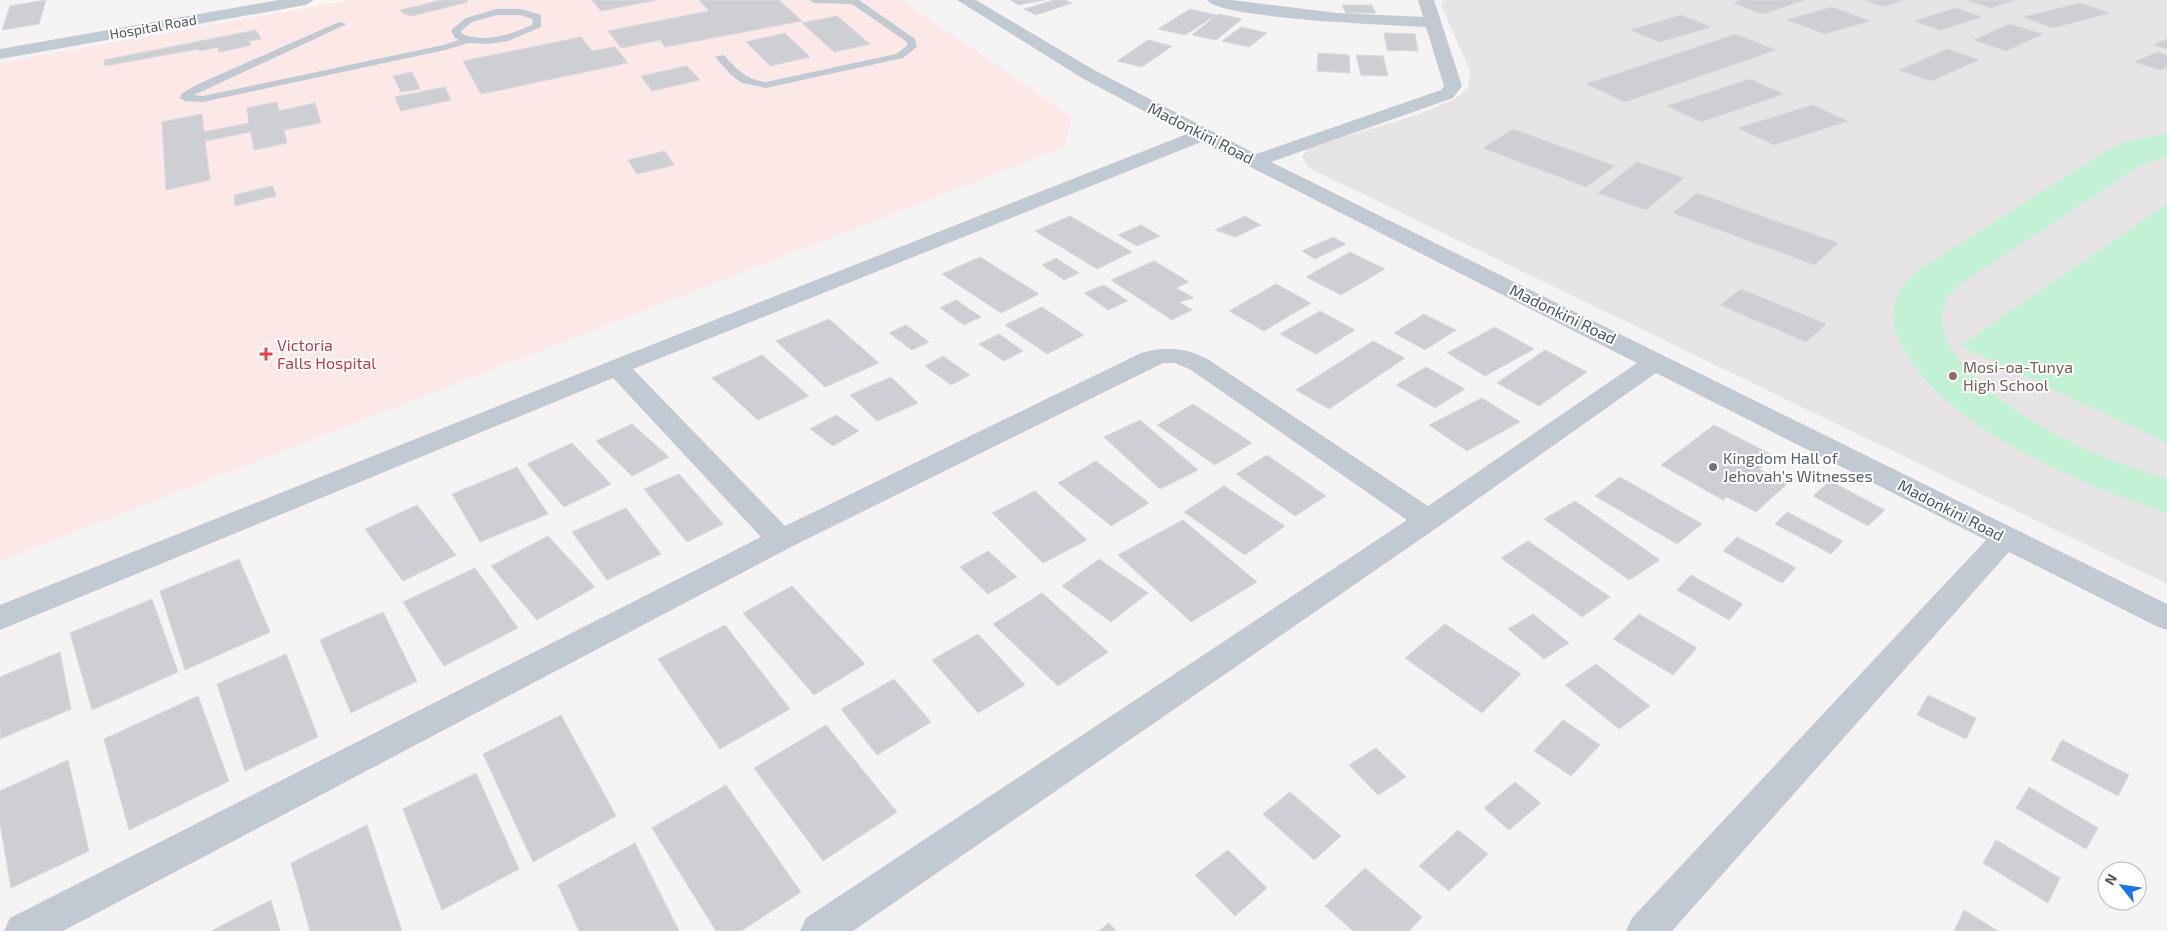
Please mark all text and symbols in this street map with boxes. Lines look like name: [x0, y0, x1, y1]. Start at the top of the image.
street label: Hospital Road: [108, 10, 198, 43]
street label: Madonkini Road: [1145, 98, 1257, 167]
street label: Madonkini Road: [1507, 280, 1620, 348]
place label: Victoria Falls Hospital: [277, 335, 376, 372]
marker: Victoria Falls Hospital: [259, 347, 273, 361]
place label: Mosi-oa-Tunya High School: [1963, 357, 2073, 394]
marker: Mosi-oa-Tunya High School: [1947, 370, 1959, 382]
place label: Kingdom Hall of Jehovah's Witnesses: [1723, 448, 1873, 485]
marker: Kingdom Hall of Jehovah's Witnesses: [1707, 461, 1719, 473]
street label: Madonkini Road: [1895, 475, 2007, 544]
north arrow: [2097, 861, 2147, 911]
text: N: [2100, 871, 2120, 888]

